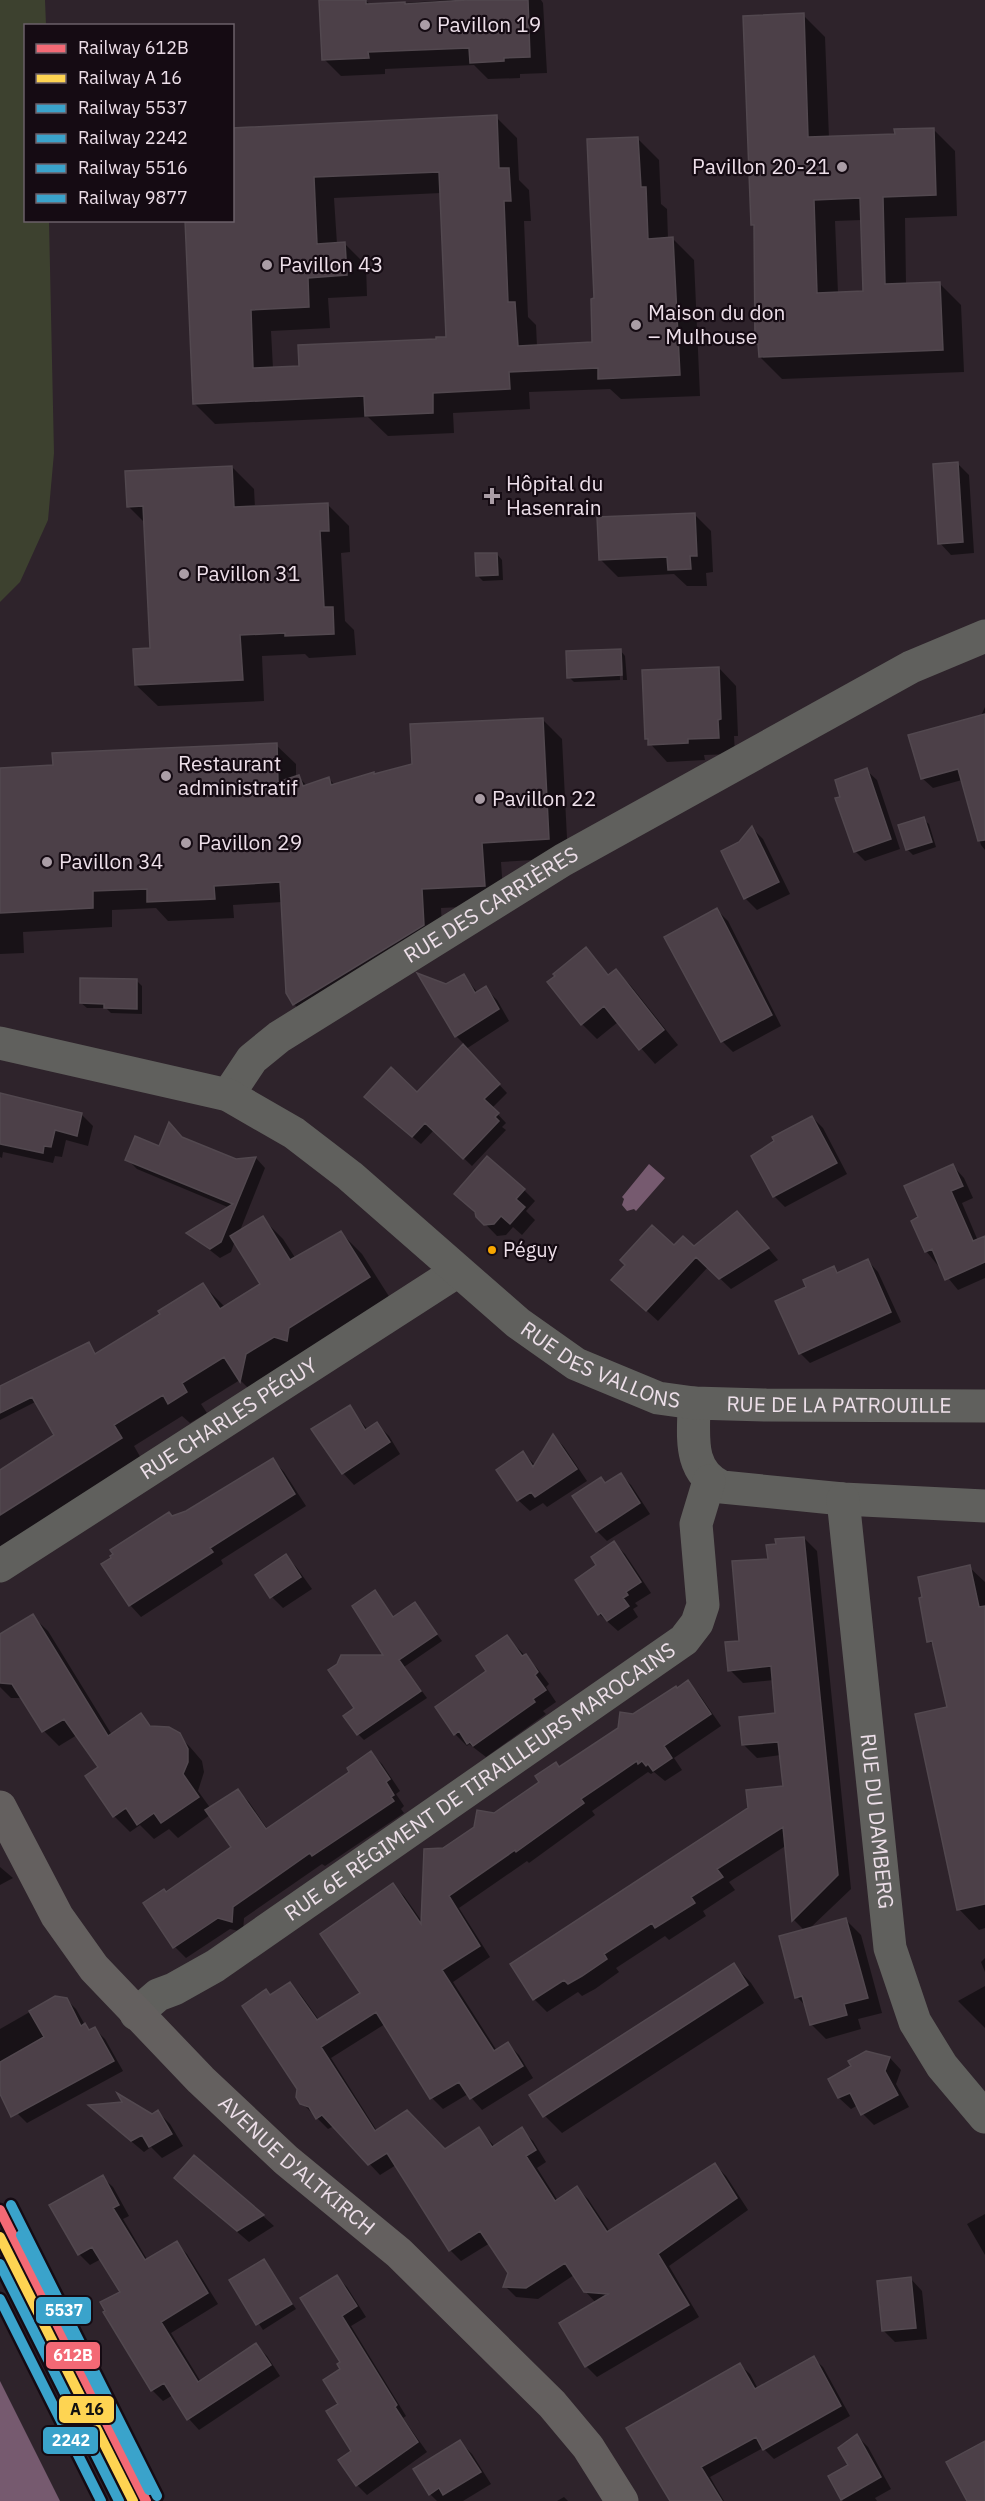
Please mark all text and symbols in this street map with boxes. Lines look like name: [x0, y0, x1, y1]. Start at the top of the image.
place label: Pavillon 19: [437, 10, 541, 38]
marker: Pavillon 19: [418, 18, 432, 32]
legend: [24, 24, 234, 222]
text: Railway 612B: [78, 36, 189, 59]
text: Railway A 16: [78, 66, 182, 89]
text: Railway 5537: [78, 96, 188, 119]
text: Railway 2242: [78, 126, 188, 149]
place label: Pavillon 20-21: [692, 152, 830, 180]
text: Railway 5516: [78, 156, 188, 179]
marker: Pavillon 20-21: [835, 160, 849, 174]
text: Railway 9877: [78, 186, 188, 209]
place label: Pavillon 43: [279, 250, 383, 278]
marker: Pavillon 43: [260, 258, 274, 272]
place label: Maison du don – Mulhouse: [648, 298, 785, 350]
marker: Maison du don – Mulhouse: [629, 318, 643, 332]
place label: Hôpital du Hasenrain: [506, 469, 603, 521]
marker: Hôpital du Hasenrain: [483, 487, 501, 505]
place label: Pavillon 31: [196, 559, 300, 587]
marker: Pavillon 31: [177, 567, 191, 581]
place label: Restaurant administratif: [178, 749, 298, 801]
marker: Restaurant administratif: [159, 769, 173, 783]
place label: Pavillon 22: [492, 784, 596, 812]
marker: Pavillon 22: [473, 792, 487, 806]
place label: Pavillon 29: [198, 828, 302, 856]
marker: Pavillon 29: [179, 836, 193, 850]
street label: RUE DES CARRIÈRES: [398, 839, 583, 969]
place label: Pavillon 34: [59, 847, 163, 875]
marker: Pavillon 34: [40, 855, 54, 869]
place label: Péguy: [503, 1236, 558, 1263]
marker: Péguy: [486, 1244, 498, 1256]
street label: RUE DES VALLONS: [516, 1314, 682, 1414]
street label: RUE CHARLES PÉGUY: [134, 1350, 323, 1485]
street label: RUE DE LA PATROUILLE: [726, 1389, 952, 1419]
street label: RUE 6E RÉGIMENT DE TIRAILLEURS MAROCAINS: [279, 1635, 681, 1927]
street label: RUE DU DAMBERG: [855, 1732, 901, 1910]
street label: AVENUE D'ALTKIRCH: [213, 2089, 381, 2241]
line badge: 5537: [35, 2296, 92, 2325]
text: 5537: [45, 2300, 83, 2320]
line badge: 612B: [45, 2341, 101, 2370]
text: 612B: [53, 2345, 93, 2365]
line badge: A 16: [58, 2395, 115, 2424]
text: A 16: [70, 2399, 104, 2419]
line badge: 2242: [42, 2426, 99, 2455]
text: 2242: [52, 2430, 90, 2450]

